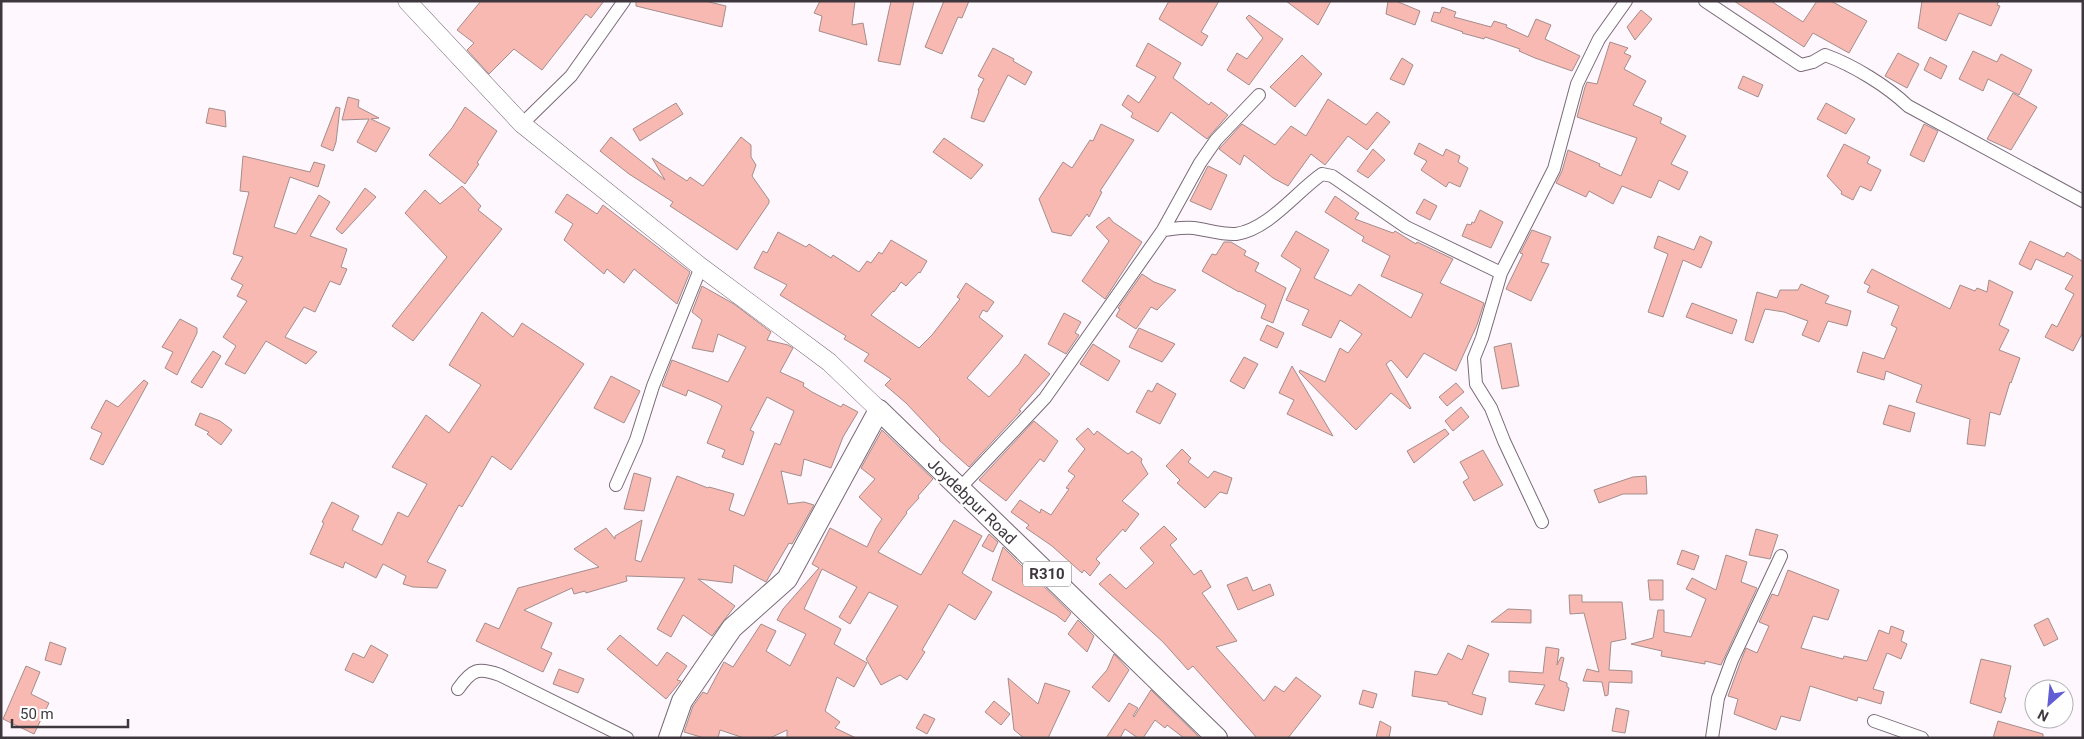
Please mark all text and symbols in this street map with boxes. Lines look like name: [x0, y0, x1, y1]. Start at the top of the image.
street label: Joydebpur Road: [924, 454, 1020, 548]
road number: R310: [1023, 562, 1071, 586]
north arrow: [2024, 679, 2074, 729]
scale bar: [12, 696, 129, 728]
text: 50 m: [20, 705, 54, 723]
text: N: [2035, 706, 2051, 725]

